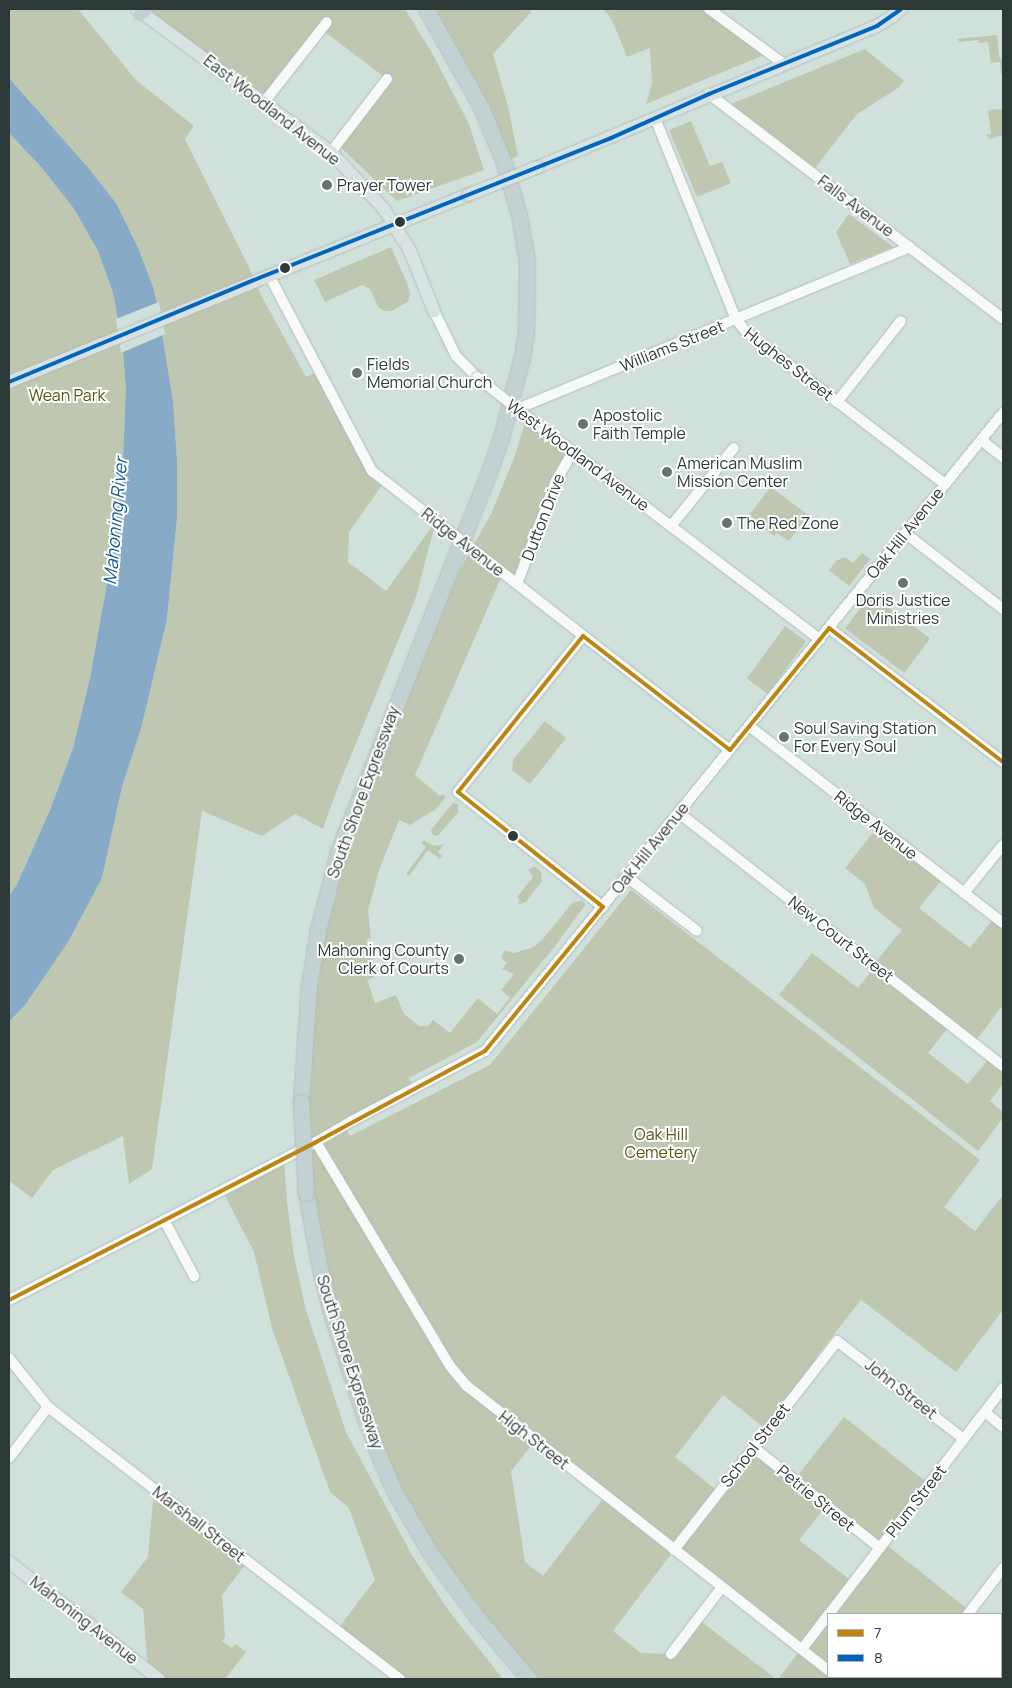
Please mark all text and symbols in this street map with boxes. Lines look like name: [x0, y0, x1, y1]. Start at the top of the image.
street label: East Woodland Avenue: [200, 51, 344, 169]
street label: Falls Avenue: [814, 171, 898, 241]
place label: Prayer Tower: [337, 175, 431, 195]
marker: Prayer Tower: [321, 179, 333, 191]
unlabelled marker: [395, 217, 405, 227]
unlabelled marker: [280, 263, 290, 273]
street label: Williams Street: [617, 316, 727, 376]
street label: Hughes Street: [741, 323, 837, 405]
place label: Fields Memorial Church: [367, 354, 492, 392]
marker: Fields Memorial Church: [351, 367, 363, 379]
park label: Wean Park: [29, 385, 105, 405]
street label: West Woodland Avenue: [503, 395, 653, 515]
place label: Apostolic Faith Temple: [593, 405, 686, 443]
marker: Apostolic Faith Temple: [577, 418, 589, 430]
place label: American Muslim Mission Center: [677, 453, 802, 491]
water label: Mahoning River: [99, 456, 131, 586]
marker: American Muslim Mission Center: [661, 466, 673, 478]
street label: Dutton Drive: [518, 471, 568, 563]
street label: Oak Hill Avenue: [862, 484, 948, 582]
street label: Ridge Avenue: [418, 504, 508, 580]
place label: The Red Zone: [737, 513, 839, 533]
marker: The Red Zone: [721, 517, 733, 529]
marker: Doris Justice Ministries: [897, 577, 909, 589]
place label: Doris Justice Ministries: [856, 590, 950, 628]
street label: South Shore Expressway: [323, 703, 403, 881]
place label: Soul Saving Station For Every Soul: [794, 718, 937, 756]
marker: Soul Saving Station For Every Soul: [778, 731, 790, 743]
street label: Ridge Avenue: [831, 787, 921, 863]
street label: Oak Hill Avenue: [607, 799, 693, 897]
unlabelled marker: [508, 831, 518, 841]
street label: New Court Street: [785, 892, 897, 986]
place label: Mahoning County Clerk of Courts: [318, 940, 449, 978]
marker: Mahoning County Clerk of Courts: [453, 953, 465, 965]
park label: Oak Hill Cemetery: [625, 1124, 697, 1162]
street label: South Shore Expressway: [313, 1272, 387, 1452]
street label: John Street: [861, 1355, 941, 1423]
street label: School Street: [716, 1399, 794, 1491]
street label: High Street: [495, 1407, 573, 1473]
street label: Petrie Street: [773, 1461, 859, 1535]
street label: Plum Street: [882, 1461, 950, 1541]
street label: Marshall Street: [149, 1482, 249, 1566]
street label: Mahoning Avenue: [26, 1572, 142, 1668]
legend: [827, 1613, 1002, 1678]
text: 7: [874, 1622, 882, 1643]
text: 8: [874, 1647, 883, 1668]

